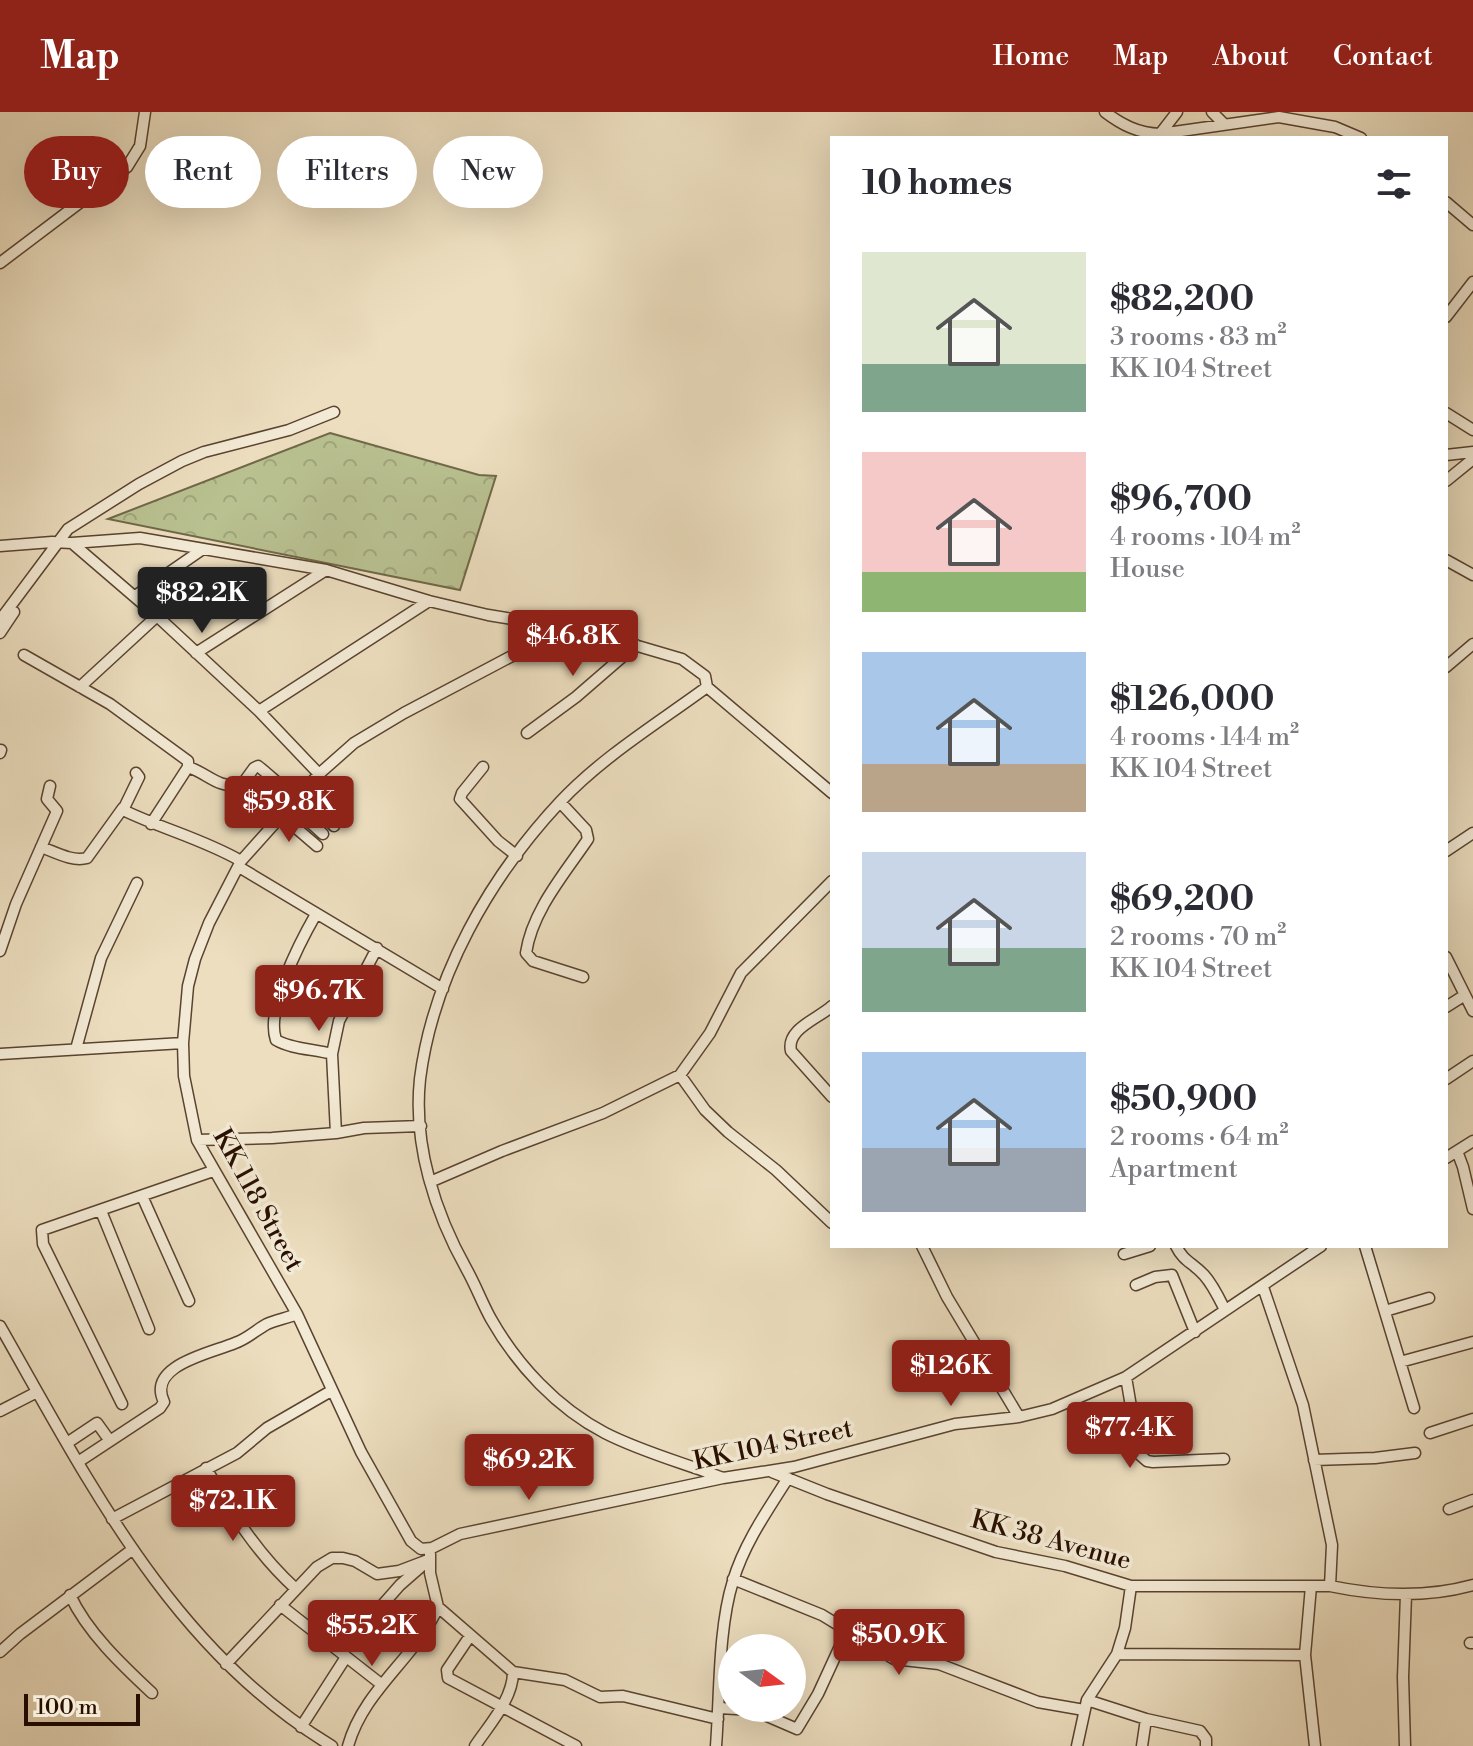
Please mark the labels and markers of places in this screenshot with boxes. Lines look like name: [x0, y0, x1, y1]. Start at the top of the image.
pin: $82.2K: [137, 567, 267, 635]
pin: $46.8K: [508, 610, 638, 678]
pin: $59.8K: [224, 776, 354, 844]
pin: $96.7K: [254, 965, 384, 1033]
pin: $126K: [895, 1340, 1007, 1408]
pin: $77.4K: [1065, 1402, 1195, 1470]
pin: $69.2K: [464, 1434, 594, 1502]
pin: $72.1K: [168, 1475, 298, 1543]
pin: $55.2K: [307, 1600, 437, 1668]
pin: $50.9K: [834, 1609, 964, 1677]

